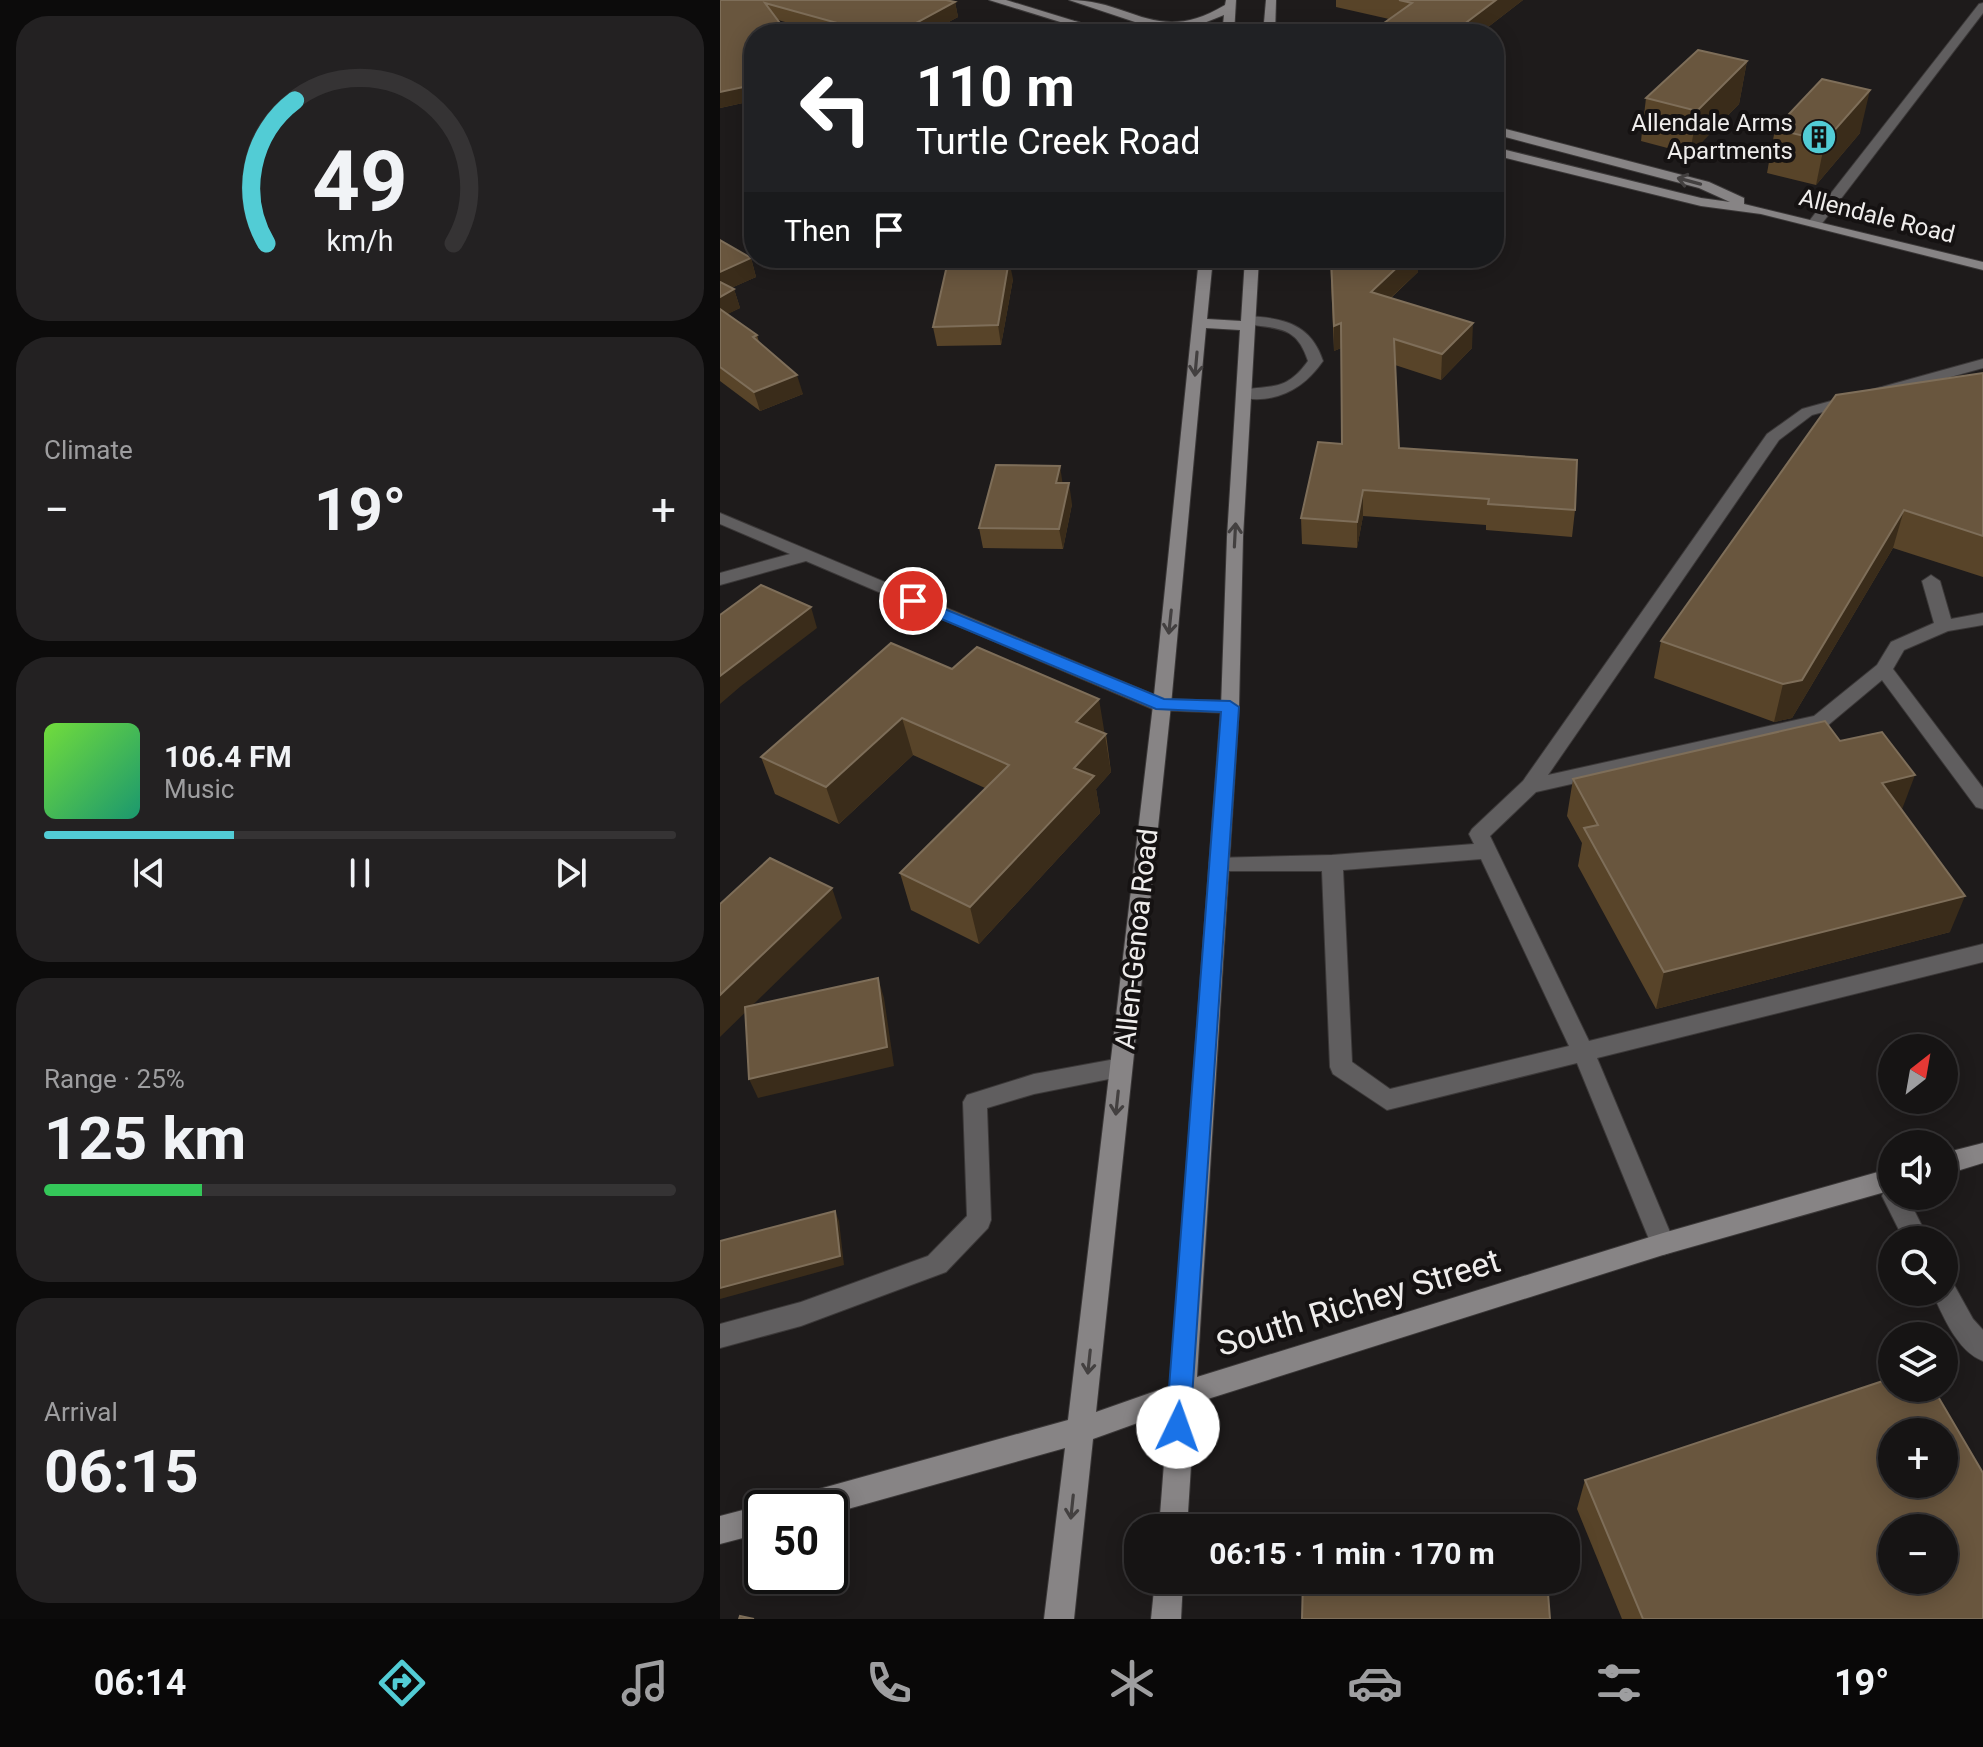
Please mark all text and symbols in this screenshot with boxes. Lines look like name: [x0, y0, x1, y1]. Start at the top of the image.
text: 110 m: [916, 54, 1075, 120]
icon: left: [784, 56, 888, 160]
place label: Allendale Arms Apartments: [1631, 109, 1793, 165]
building icon: Allendale Arms Apartments: [1800, 118, 1838, 156]
text: Turtle Creek Road: [916, 121, 1201, 163]
text: 49: [312, 133, 408, 230]
one-way arrow: [1676, 173, 1702, 188]
street label: Allendale Road: [1796, 183, 1958, 249]
icon: arrive: [867, 208, 911, 252]
text: Then: [784, 213, 851, 248]
text: km/h: [326, 224, 394, 258]
one-way arrow: [1188, 350, 1203, 376]
text: Climate: [44, 435, 133, 465]
text: 19°: [314, 474, 406, 545]
text: −: [44, 484, 69, 536]
text: +: [651, 484, 676, 536]
one-way arrow: [1228, 522, 1243, 549]
pin: [879, 567, 947, 635]
icon: arrive: [891, 579, 935, 623]
one-way arrow: [1162, 608, 1177, 635]
text: 106.4 FM: [164, 739, 292, 774]
text: Music: [164, 774, 234, 804]
street label: Allen-Genoa Road: [1109, 827, 1164, 1051]
icon: previous: [127, 851, 171, 895]
icon: pause: [338, 851, 382, 895]
icon: next: [549, 851, 593, 895]
north arrow: [1878, 1034, 1958, 1114]
map controls: [1878, 1034, 1958, 1594]
text: Range · 25%: [44, 1064, 185, 1094]
one-way arrow: [1110, 1089, 1125, 1116]
text: 125 km: [44, 1103, 246, 1174]
button: sound: [1878, 1130, 1958, 1210]
button: search: [1878, 1226, 1958, 1306]
street label: South Richey Street: [1211, 1240, 1505, 1364]
button: layers: [1878, 1322, 1958, 1402]
one-way arrow: [1081, 1348, 1096, 1375]
position arrow: [1136, 1385, 1220, 1469]
text: Arrival: [44, 1397, 118, 1427]
button: +: [1878, 1418, 1958, 1498]
text: 06:15: [44, 1436, 199, 1507]
speed limit sign: 50: [744, 1490, 848, 1594]
one-way arrow: [1064, 1493, 1079, 1520]
button: −: [1878, 1514, 1958, 1594]
text: 06:15 · 1 min · 170 m: [1209, 1536, 1495, 1571]
icon: directions: [374, 1655, 430, 1711]
icon: music: [617, 1655, 673, 1711]
icon: phone: [861, 1655, 917, 1711]
icon: climate: [1104, 1655, 1160, 1711]
icon: car: [1347, 1655, 1403, 1711]
icon: filters: [1591, 1655, 1647, 1711]
text: 06:14: [94, 1662, 186, 1704]
text: 19°: [1834, 1662, 1889, 1704]

